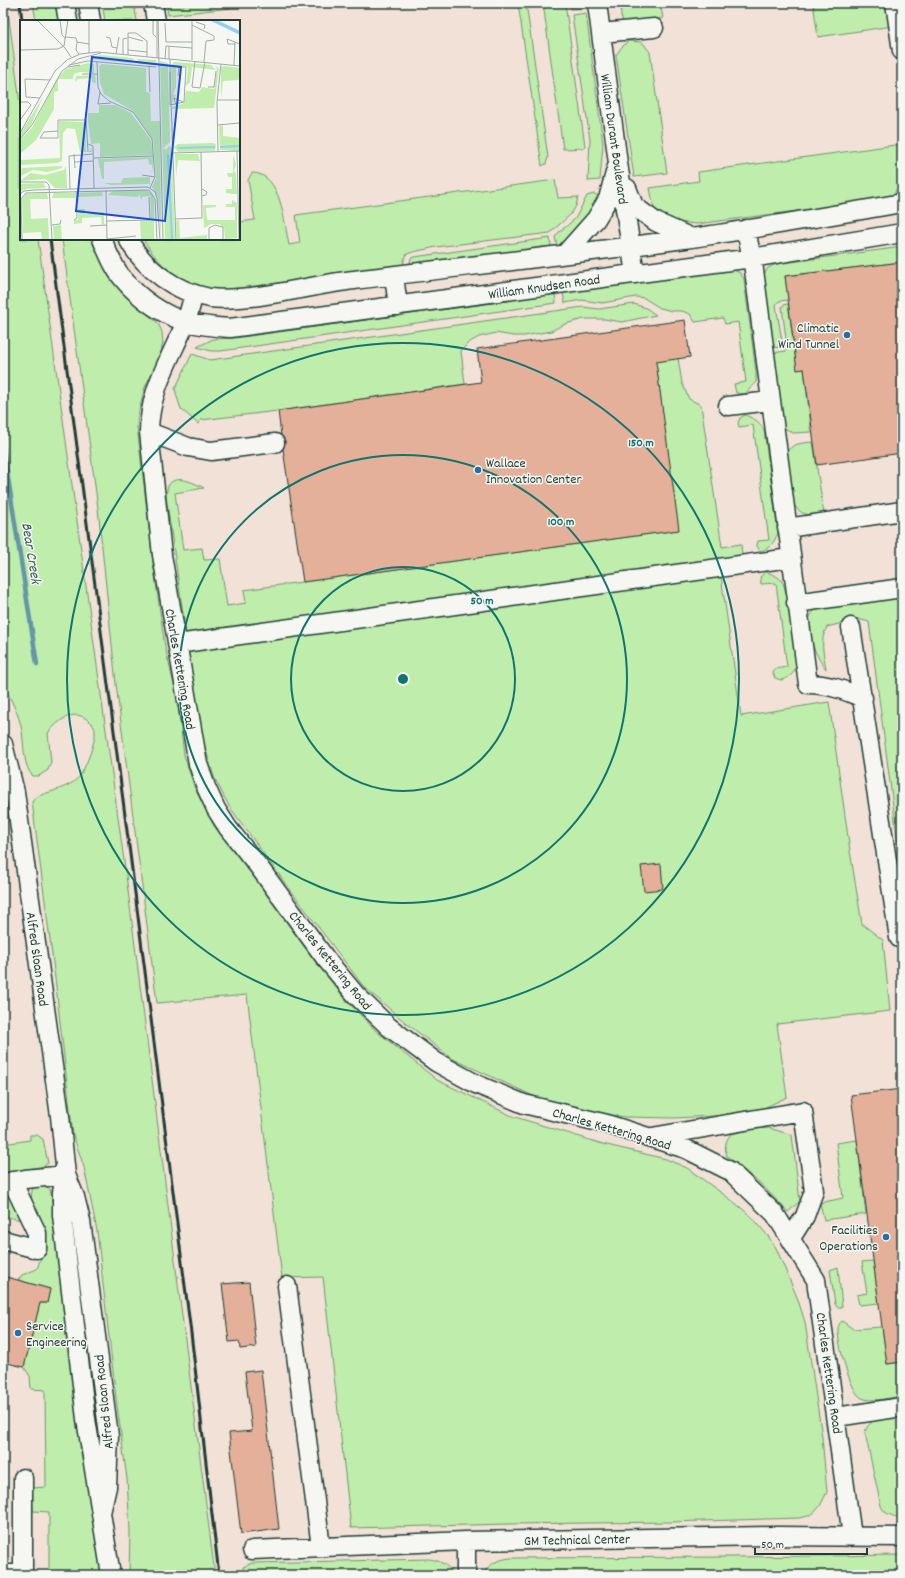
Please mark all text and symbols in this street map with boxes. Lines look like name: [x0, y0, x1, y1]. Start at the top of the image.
inset map: [20, 20, 240, 240]
street label: William Durant Boulevard: [594, 73, 632, 206]
street label: William Knudsen Road: [487, 270, 601, 306]
place label: Climatic Wind Tunnel: [778, 319, 840, 355]
marker: Climatic Wind Tunnel: [842, 330, 852, 340]
text: 150 m: [628, 435, 654, 452]
place label: Wallace Innovation Center: [486, 454, 582, 490]
marker: Wallace Innovation Center: [473, 465, 483, 475]
text: 100 m: [548, 514, 574, 531]
water label: Bear Creek: [14, 521, 46, 588]
text: 50 m: [470, 593, 494, 610]
street label: Charles Kettering Road: [159, 607, 200, 731]
centre of rings: [396, 672, 410, 686]
street label: Charles Kettering Road: [283, 907, 376, 1015]
street label: Alfred Sloan Road: [19, 911, 53, 1008]
street label: Charles Kettering Road: [550, 1103, 673, 1156]
place label: Facilities Operations: [819, 1221, 878, 1257]
marker: Facilities Operations: [881, 1232, 891, 1242]
street label: Charles Kettering Road: [810, 1311, 846, 1435]
place label: Service Engineering: [26, 1317, 87, 1353]
marker: Service Engineering: [13, 1328, 23, 1338]
street label: Alfred Sloan Road: [90, 1353, 120, 1450]
street label: GM Technical Center: [524, 1530, 631, 1552]
scale bar: [755, 1530, 867, 1556]
text: 50 m: [761, 1537, 784, 1554]

